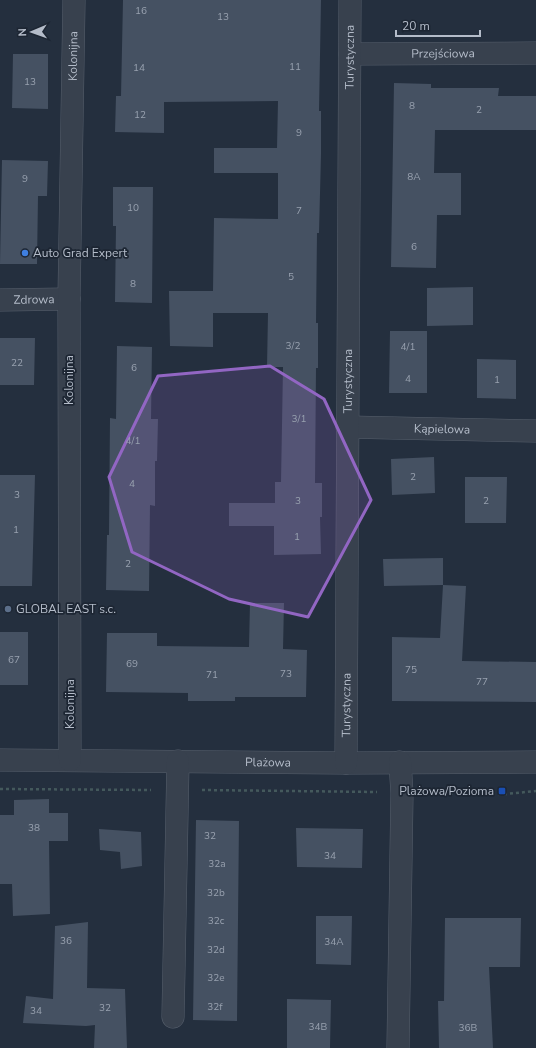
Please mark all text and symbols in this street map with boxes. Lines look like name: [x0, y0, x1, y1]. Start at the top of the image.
house number: 16: [135, 4, 147, 18]
house number: 13: [217, 10, 229, 24]
north arrow: [12, 12, 52, 52]
scale bar: [396, 12, 480, 38]
text: 20 m: [402, 18, 430, 34]
street label: Turystyczna: [342, 25, 358, 89]
text: N: [15, 28, 30, 37]
street label: Kolonijna: [65, 31, 81, 81]
street label: Przejściowa: [411, 45, 475, 62]
house number: 11: [289, 60, 301, 74]
house number: 14: [133, 61, 145, 75]
house number: 13: [24, 75, 36, 89]
house number: 8: [409, 99, 415, 113]
house number: 2: [476, 103, 482, 117]
house number: 12: [134, 108, 146, 122]
house number: 9: [296, 126, 302, 140]
house number: 8A: [407, 170, 421, 184]
house number: 9: [22, 172, 28, 186]
house number: 10: [127, 201, 139, 215]
house number: 7: [296, 204, 302, 218]
house number: 6: [411, 240, 417, 254]
place label: Auto Grad Expert: [33, 245, 128, 261]
marker: Auto Grad Expert: [20, 248, 30, 258]
house number: 5: [288, 270, 294, 284]
house number: 8: [130, 277, 136, 291]
street label: Zdrowa: [13, 291, 55, 308]
house number: 3/2: [286, 339, 300, 353]
house number: 4/1: [401, 340, 415, 354]
street label: Turystyczna: [340, 349, 356, 413]
street label: Kolonijna: [61, 355, 77, 405]
house number: 22: [11, 356, 23, 370]
house number: 6: [131, 361, 137, 375]
house number: 4: [405, 372, 411, 386]
house number: 1: [494, 373, 500, 387]
house number: 3/1: [292, 412, 306, 426]
street label: Kąpielowa: [414, 420, 470, 438]
house number: 4/1: [126, 434, 140, 448]
house number: 2: [410, 470, 416, 484]
house number: 4: [129, 477, 135, 491]
house number: 3: [14, 488, 20, 502]
house number: 3: [295, 494, 301, 508]
house number: 2: [483, 494, 489, 508]
house number: 1: [13, 523, 19, 537]
house number: 1: [294, 530, 300, 544]
house number: 2: [125, 557, 131, 571]
place label: GLOBAL EAST s.c.: [16, 601, 116, 617]
marker: GLOBAL EAST s.c.: [3, 604, 13, 614]
house number: 67: [8, 653, 20, 667]
house number: 69: [126, 657, 138, 671]
house number: 75: [405, 663, 417, 677]
house number: 73: [280, 667, 292, 681]
house number: 71: [206, 668, 218, 682]
street label: Turystyczna: [338, 673, 354, 737]
house number: 77: [476, 675, 488, 689]
street label: Kolonijna: [62, 679, 78, 729]
street label: Plażowa: [245, 754, 291, 771]
place label: Plażowa/Pozioma: [399, 783, 494, 799]
marker: Plażowa/Pozioma: [497, 786, 507, 796]
house number: 38: [28, 821, 40, 835]
house number: 32: [204, 829, 216, 843]
house number: 34: [324, 849, 336, 863]
house number: 32a: [208, 857, 226, 871]
house number: 32b: [207, 886, 225, 900]
house number: 32c: [208, 914, 225, 928]
house number: 36: [60, 934, 72, 948]
house number: 34A: [324, 935, 344, 949]
house number: 32d: [207, 943, 225, 957]
house number: 32e: [207, 971, 225, 985]
house number: 32f: [207, 1000, 223, 1014]
house number: 32: [99, 1001, 111, 1015]
house number: 34: [30, 1004, 42, 1018]
house number: 34B: [309, 1020, 328, 1034]
house number: 36B: [459, 1021, 478, 1035]

